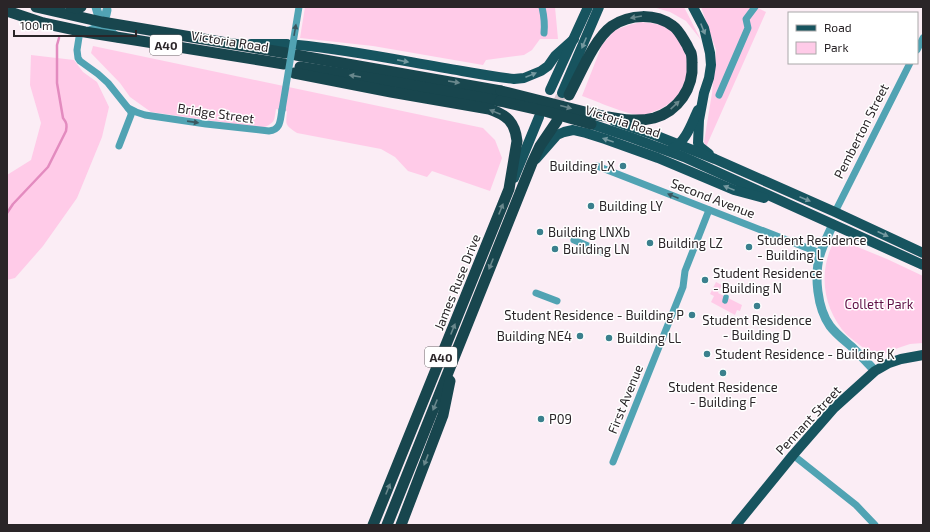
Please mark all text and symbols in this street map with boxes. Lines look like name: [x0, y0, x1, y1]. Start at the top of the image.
scale bar: [14, 12, 136, 38]
legend: [788, 12, 918, 64]
one-way arrow: [629, 14, 642, 20]
text: 100 m: [20, 18, 52, 32]
text: Road: [824, 20, 852, 34]
one-way arrow: [292, 24, 298, 36]
one-way arrow: [701, 24, 707, 36]
street label: Victoria Road: [190, 27, 270, 55]
road number: A40: [150, 35, 182, 55]
one-way arrow: [580, 37, 586, 49]
text: Park: [824, 40, 849, 54]
one-way arrow: [397, 58, 410, 64]
one-way arrow: [526, 72, 537, 78]
one-way arrow: [349, 73, 361, 79]
one-way arrow: [448, 79, 460, 85]
street label: Pemberton Street: [830, 81, 892, 181]
street label: Bridge Street: [177, 100, 255, 126]
street label: Victoria Road: [583, 101, 663, 141]
one-way arrow: [670, 101, 680, 110]
one-way arrow: [560, 104, 572, 110]
one-way arrow: [489, 108, 501, 114]
one-way arrow: [187, 119, 199, 125]
one-way arrow: [601, 137, 613, 143]
place label: Building LX: [549, 158, 615, 174]
marker: Building LX: [618, 161, 628, 171]
street label: Second Avenue: [669, 175, 757, 221]
one-way arrow: [722, 184, 734, 190]
one-way arrow: [666, 192, 678, 198]
one-way arrow: [800, 196, 811, 202]
place label: Building LY: [599, 198, 663, 214]
marker: Building LY: [586, 201, 596, 211]
one-way arrow: [499, 202, 505, 214]
place label: Building LNXb: [548, 224, 630, 240]
marker: Building LNXb: [535, 227, 545, 237]
one-way arrow: [877, 231, 888, 237]
street label: James Ruse Drive: [430, 232, 484, 332]
place label: Student Residence - Building L: [757, 232, 866, 263]
place label: Building LZ: [658, 235, 723, 251]
marker: Building LZ: [645, 238, 655, 248]
place label: Building LN: [563, 241, 630, 257]
marker: Student Residence - Building L: [744, 242, 754, 252]
marker: Building LN: [550, 244, 560, 254]
one-way arrow: [487, 259, 493, 271]
place label: Student Residence - Building N: [713, 265, 822, 296]
marker: Student Residence - Building N: [700, 275, 710, 285]
park label: Collett Park: [845, 296, 914, 312]
marker: Student Residence - Building D: [752, 301, 762, 311]
place label: Student Residence - Building P: [504, 307, 684, 323]
marker: Student Residence - Building P: [687, 310, 697, 320]
place label: Student Residence - Building D: [702, 312, 812, 343]
one-way arrow: [450, 323, 456, 335]
place label: Building NE4: [497, 328, 572, 344]
place label: Building LL: [617, 330, 682, 346]
marker: Building NE4: [575, 331, 585, 341]
marker: Building LL: [604, 333, 614, 343]
place label: Student Residence - Building K: [715, 346, 895, 362]
road number: A40: [425, 347, 457, 367]
marker: Student Residence - Building K: [702, 349, 712, 359]
street label: First Avenue: [604, 362, 646, 436]
marker: Student Residence - Building F: [718, 368, 728, 378]
place label: Student Residence - Building F: [668, 379, 778, 410]
street label: Pennant Street: [772, 382, 844, 458]
one-way arrow: [432, 399, 438, 410]
place label: P09: [549, 411, 572, 427]
marker: P09: [536, 414, 546, 424]
one-way arrow: [422, 454, 428, 466]
one-way arrow: [385, 483, 391, 494]

